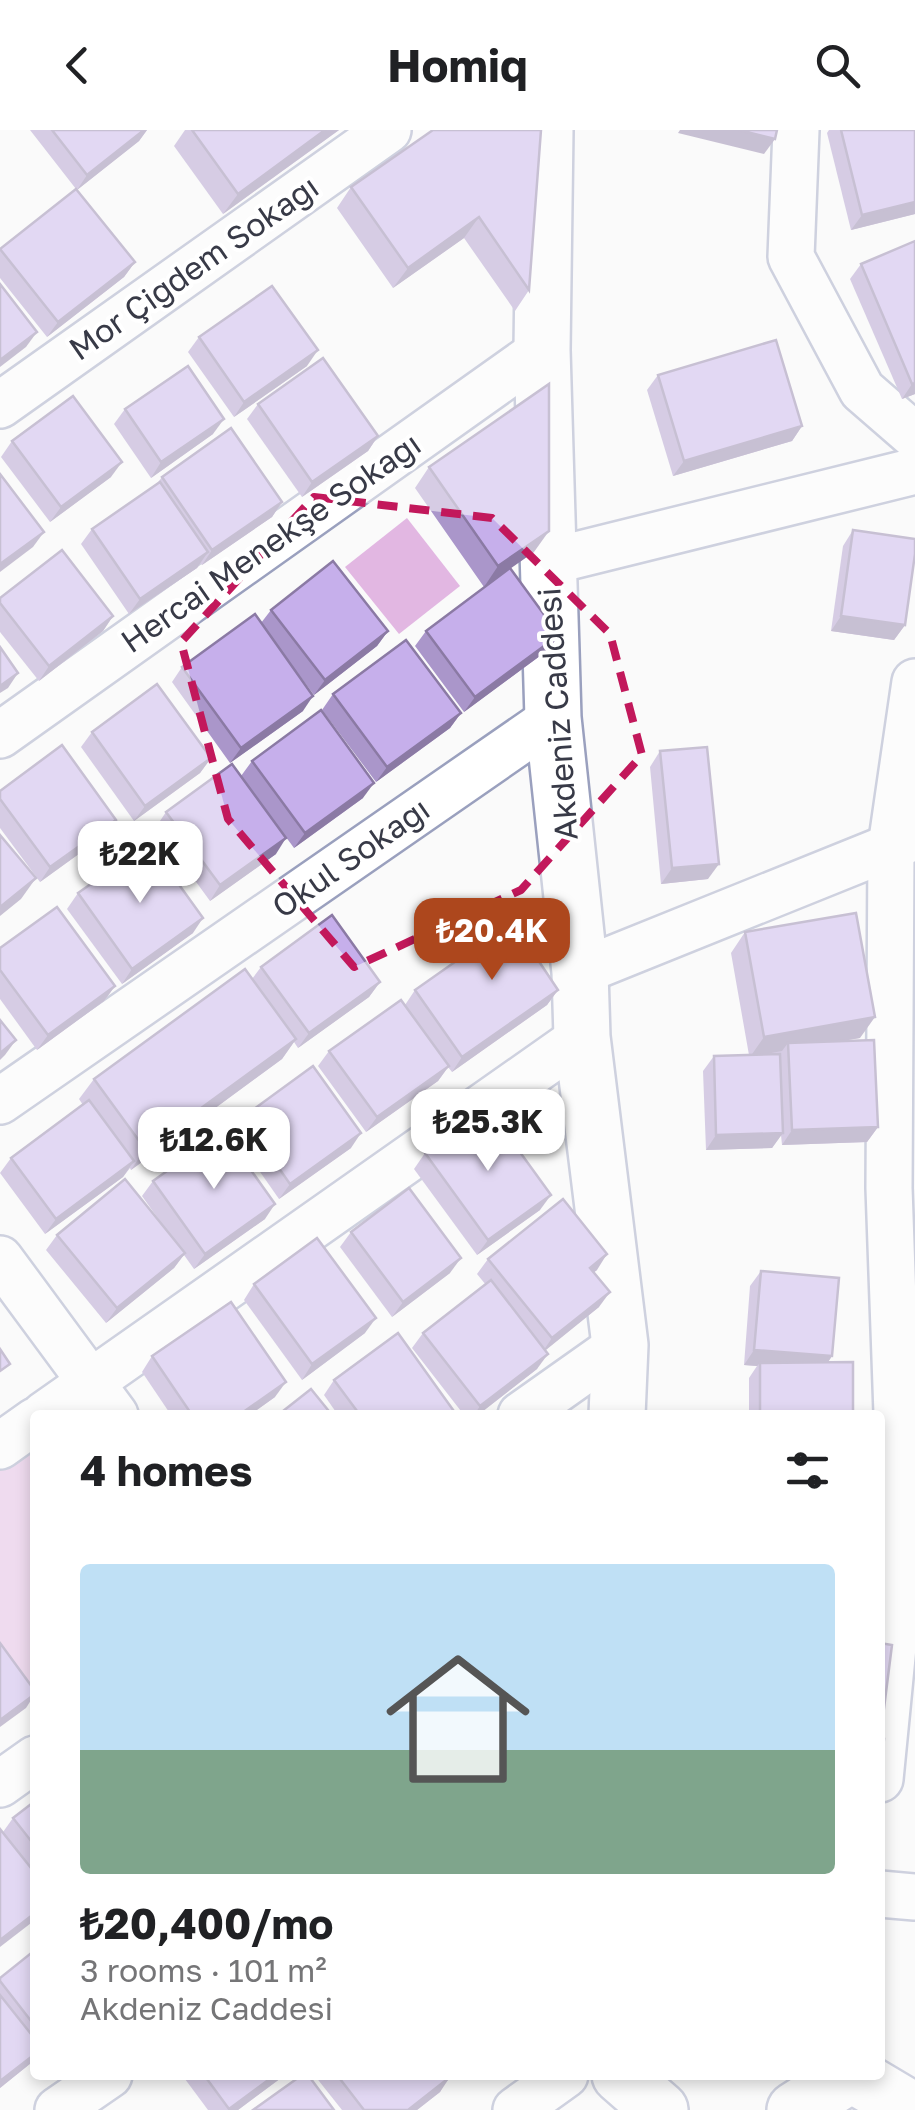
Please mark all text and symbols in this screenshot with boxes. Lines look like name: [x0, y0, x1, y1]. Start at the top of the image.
icon: back: [50, 38, 105, 93]
text: Homiq: [387, 38, 528, 92]
icon: search: [810, 38, 865, 93]
street label: Mor Çiğdem Sokağı: [61, 167, 325, 368]
street label: Hercai Menekşe Sokağı: [113, 424, 427, 660]
street label: Akdeniz Caddesi: [529, 587, 585, 842]
street label: Okul Sokağı: [265, 789, 436, 925]
pin: ₺22K: [81, 821, 199, 906]
text: ₺22K: [100, 834, 180, 872]
pin: ₺20.4K: [411, 898, 573, 983]
text: ₺20.4K: [436, 911, 548, 949]
pin: ₺25.3K: [407, 1089, 569, 1174]
text: ₺25.3K: [433, 1102, 543, 1140]
pin: ₺12.6K: [133, 1107, 295, 1192]
text: ₺12.6K: [160, 1120, 268, 1158]
icon: filters: [780, 1443, 835, 1498]
text: 4 homes: [80, 1445, 252, 1495]
icon: home: [368, 1629, 548, 1809]
text: ₺20,400/mo: [80, 1898, 333, 1948]
text: 3 rooms · 101 m²: [80, 1951, 327, 1989]
text: Akdeniz Caddesi: [80, 1989, 333, 2027]

